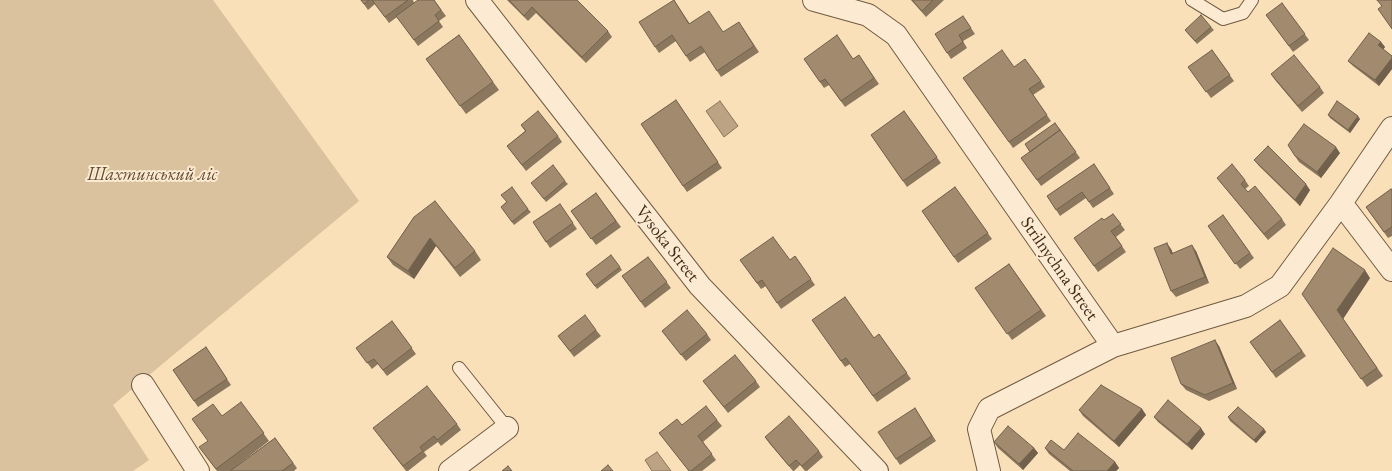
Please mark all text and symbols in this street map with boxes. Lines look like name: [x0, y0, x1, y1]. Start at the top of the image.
park label: Шахтинський ліс: [87, 164, 217, 186]
street label: Vysoka Street: [630, 201, 704, 287]
street label: Strilnychna Street: [1015, 213, 1103, 325]

